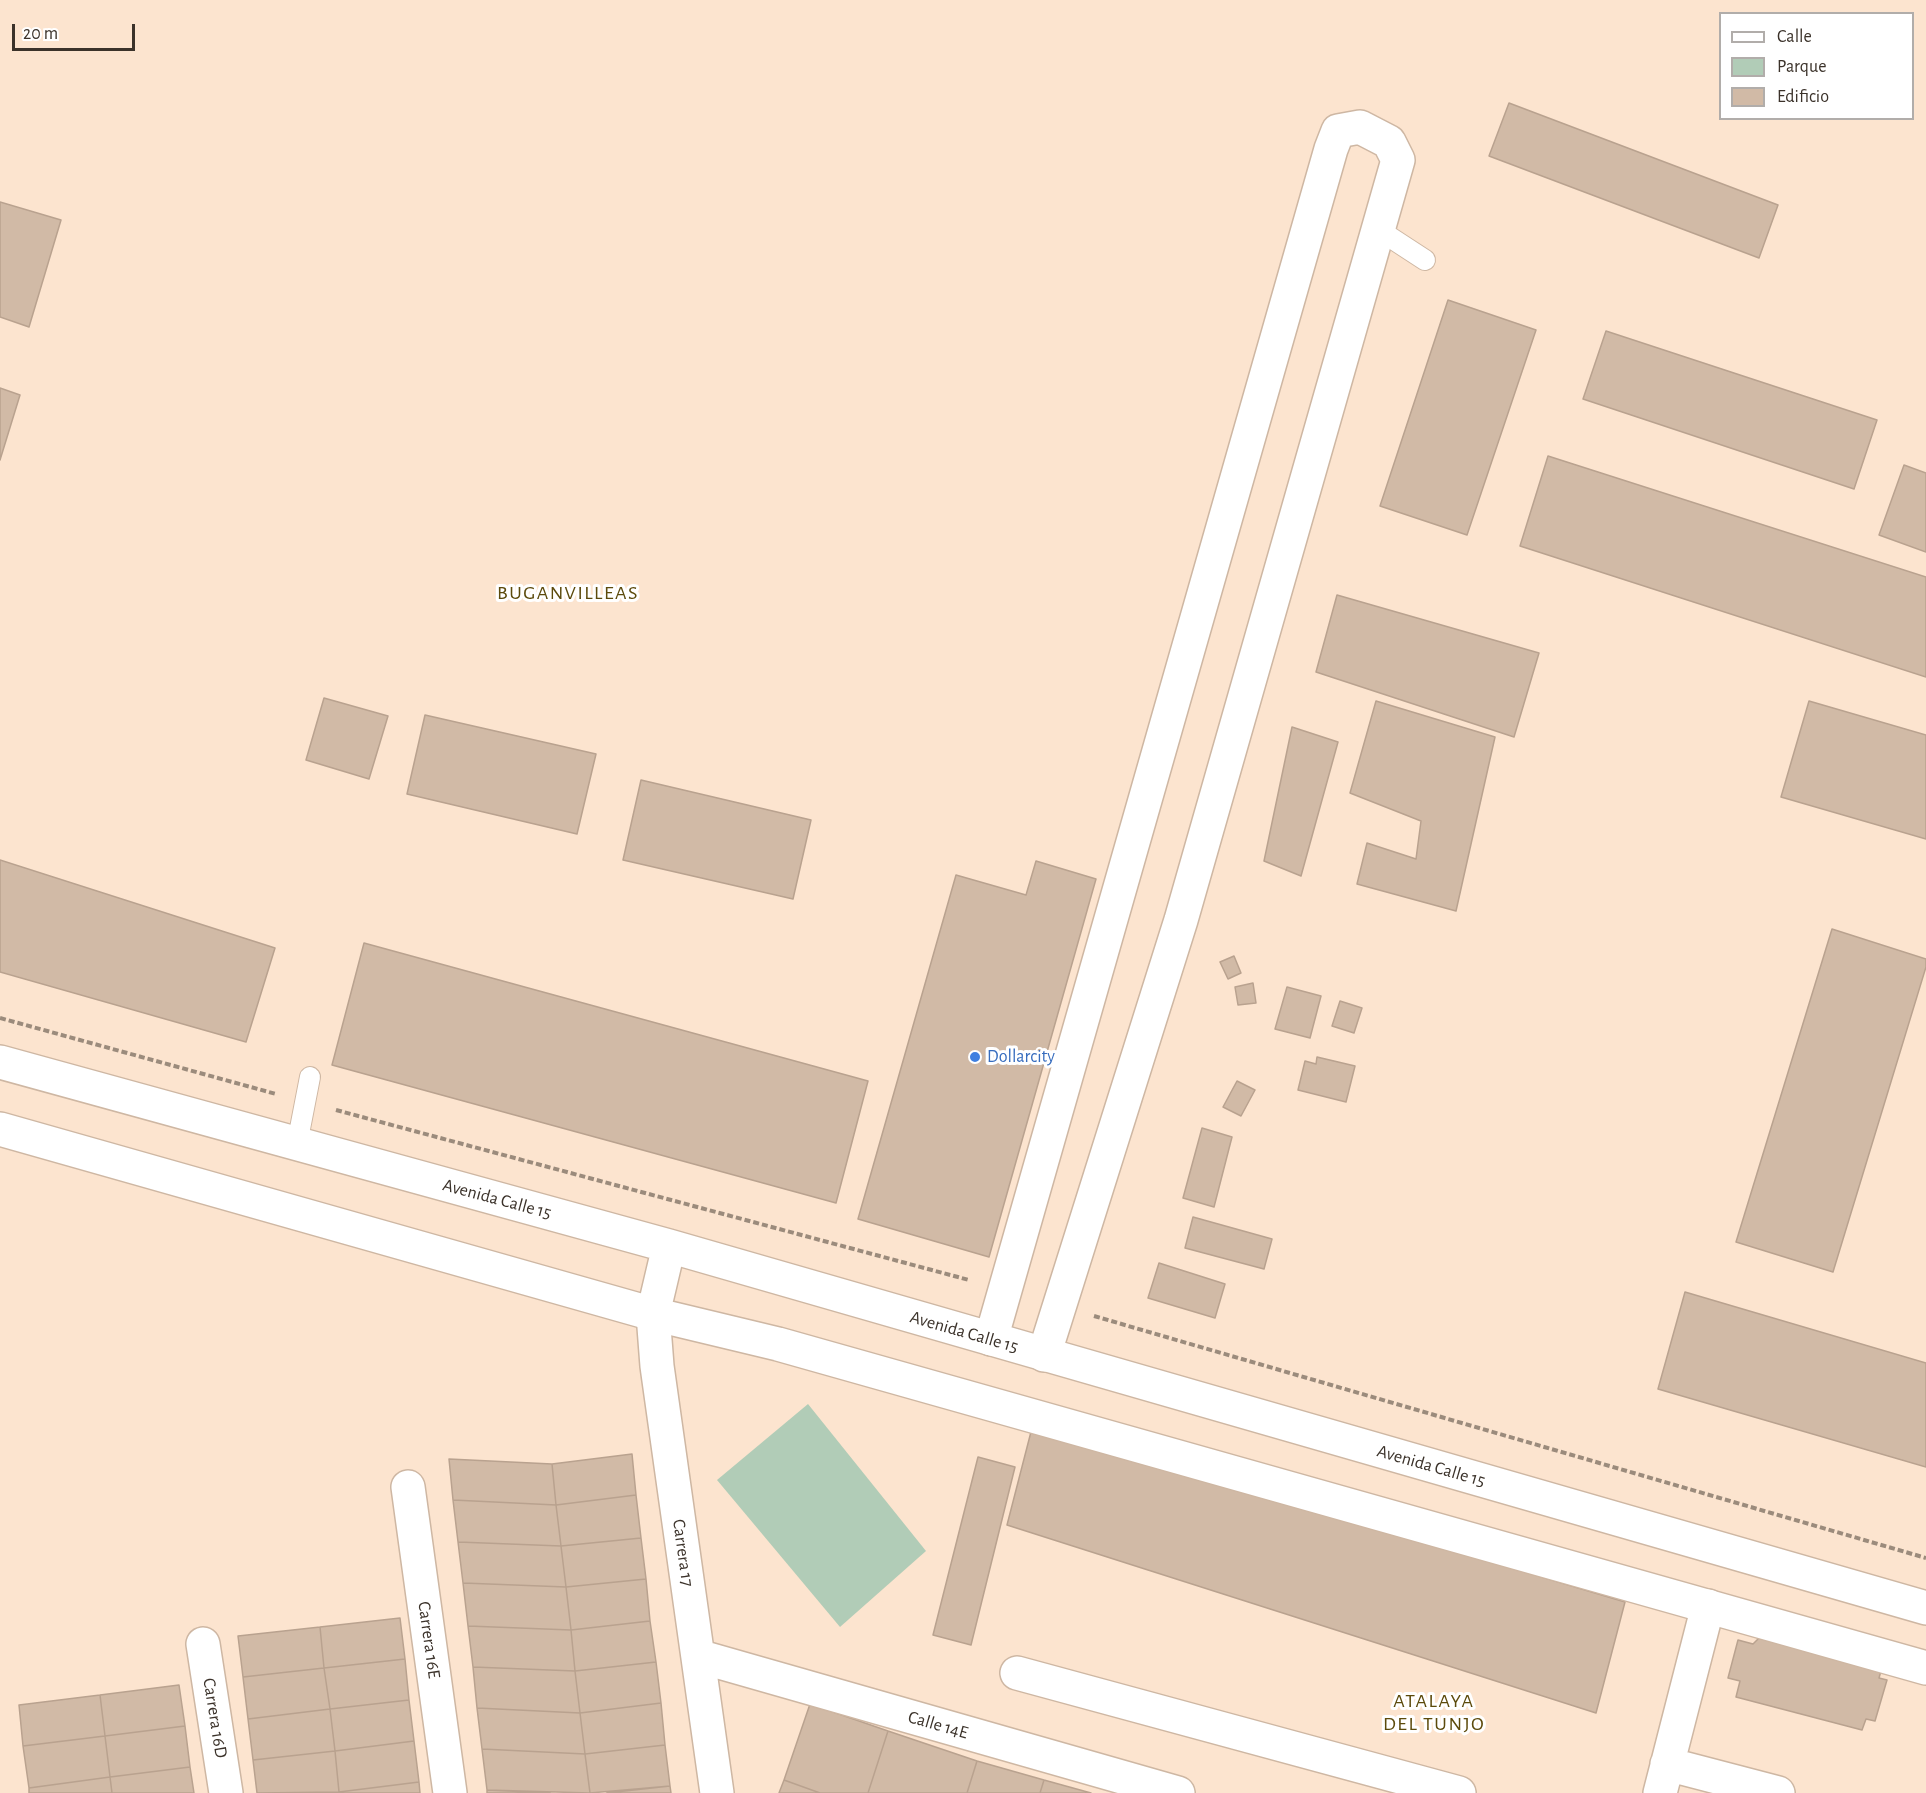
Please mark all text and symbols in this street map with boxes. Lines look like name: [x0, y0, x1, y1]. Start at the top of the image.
scale bar: [15, 12, 138, 50]
legend: [1719, 12, 1914, 120]
text: 20 m: [23, 25, 58, 43]
text: Calle: [1777, 28, 1812, 46]
text: Parque: [1777, 58, 1826, 76]
text: Edificio: [1777, 88, 1829, 106]
district label: BUGANVILLEAS: [497, 581, 639, 605]
place label: Dollarcity: [987, 1046, 1055, 1068]
marker: Dollarcity: [968, 1050, 982, 1064]
street label: Avenida Calle 15: [440, 1174, 554, 1224]
street label: Avenida Calle 15: [907, 1306, 1021, 1358]
street label: Avenida Calle 15: [1374, 1440, 1488, 1492]
street label: Carrera 17: [668, 1518, 698, 1588]
street label: Carrera 16E: [413, 1600, 445, 1680]
street label: Carrera 16D: [198, 1677, 232, 1759]
district label: ATALAYA DEL TUNJO: [1383, 1689, 1485, 1736]
street label: Calle 14E: [906, 1706, 970, 1744]

